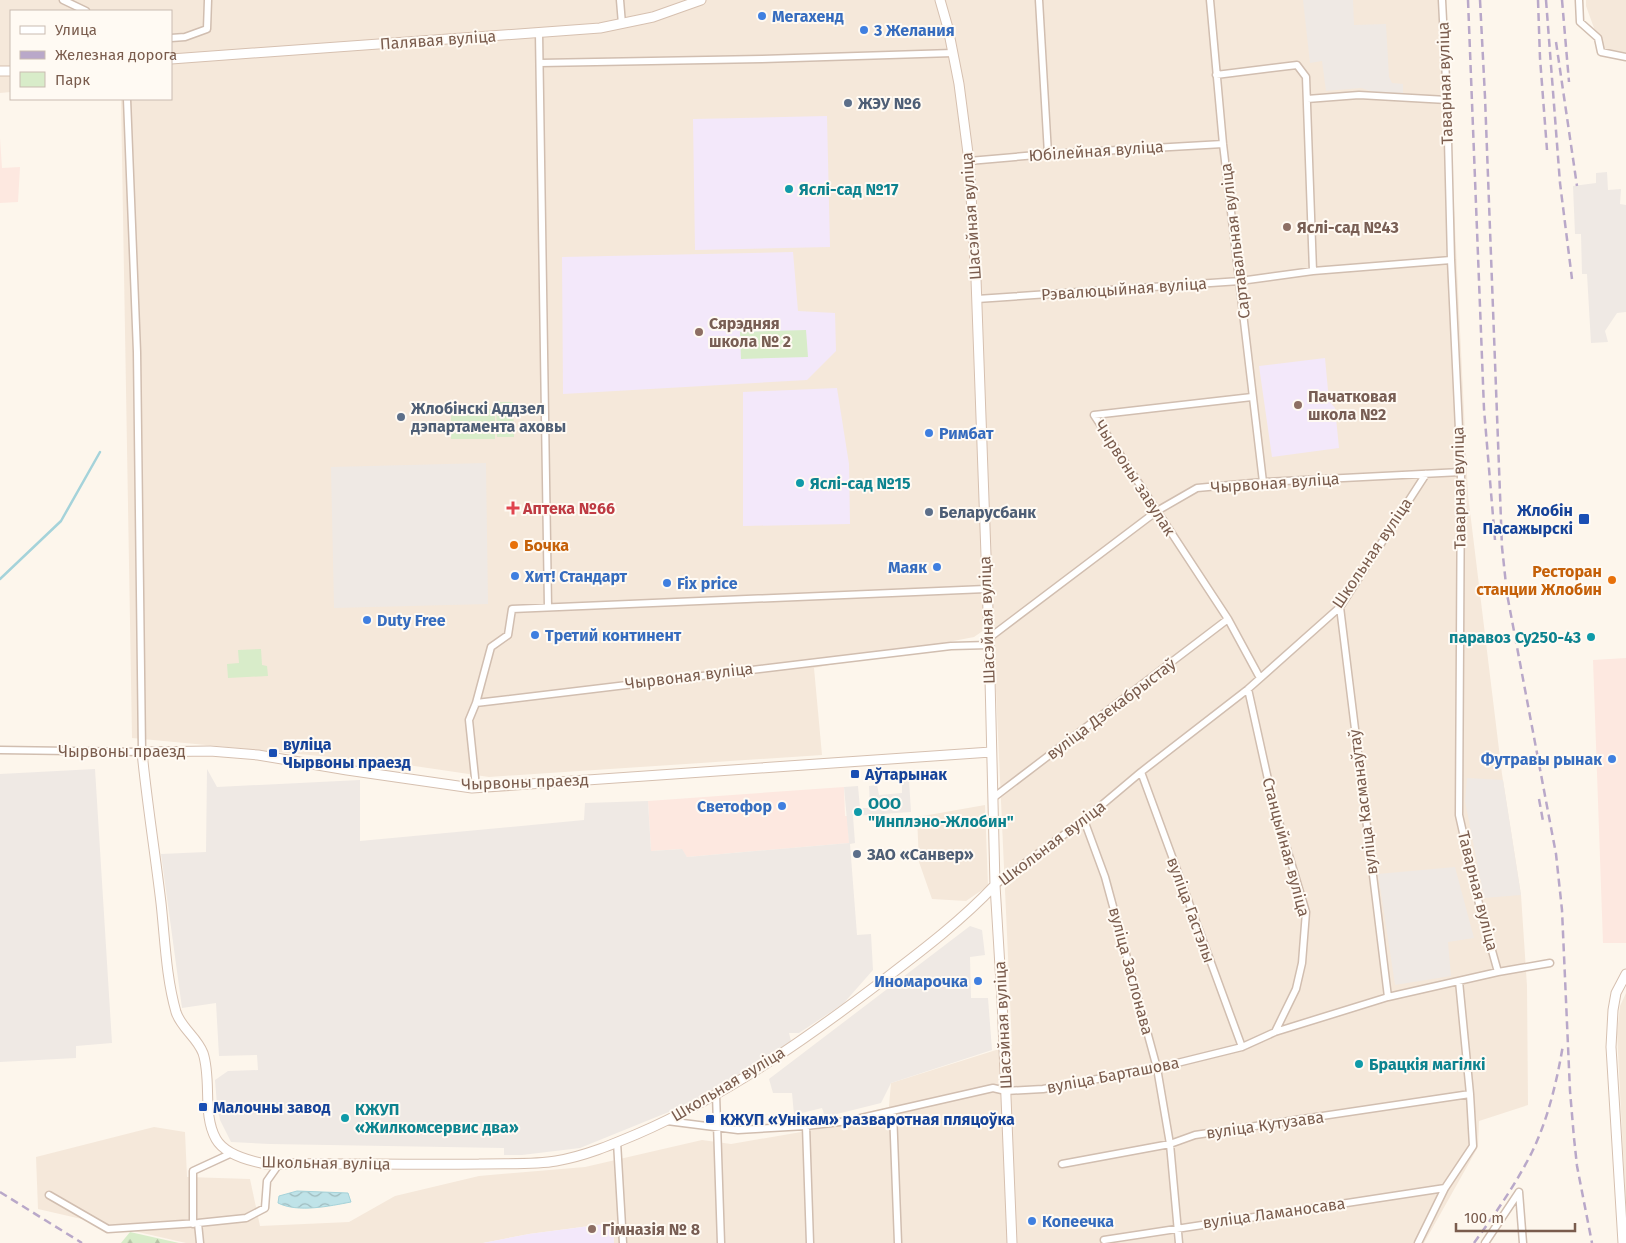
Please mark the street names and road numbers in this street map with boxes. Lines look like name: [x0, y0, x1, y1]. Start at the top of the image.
street label: Таварная вуліца: [1433, 21, 1457, 145]
street label: Палявая вуліца: [379, 26, 497, 54]
street label: Юбілейная вуліца: [1028, 137, 1164, 165]
street label: Шасэйная вуліца: [957, 151, 985, 281]
street label: Сартавальная вуліца: [1216, 162, 1254, 320]
street label: Рэвалюцыйная вуліца: [1040, 274, 1208, 304]
street label: Чырвоны завулак: [1091, 417, 1180, 540]
street label: Таварная вуліца: [1448, 426, 1470, 550]
street label: Чырвоная вуліца: [1210, 469, 1340, 497]
street label: Школьная вуліца: [1328, 494, 1416, 612]
street label: Шасэйная вуліца: [975, 556, 999, 684]
street label: вуліца Дзекабрыстаў: [1043, 654, 1179, 764]
street label: Чырвоная вуліца: [624, 659, 754, 693]
street label: вуліца Касманаўтаў: [1345, 728, 1381, 876]
street label: Чырвоны праезд: [58, 742, 186, 761]
street label: Чырвоны праезд: [461, 770, 589, 794]
street label: Станцыйная вуліца: [1258, 775, 1314, 919]
street label: Школьная вуліца: [995, 797, 1109, 889]
street label: Таварная вуліца: [1454, 829, 1502, 953]
street label: вуліца Гастэлы: [1163, 855, 1219, 965]
street label: вуліца Заслонава: [1105, 905, 1157, 1037]
street label: Шасэйная вуліца: [990, 961, 1016, 1089]
street label: Школьная вуліца: [668, 1043, 788, 1125]
street label: вуліца Барташова: [1045, 1053, 1181, 1097]
street label: вуліца Кутузава: [1205, 1107, 1325, 1143]
street label: Школьная вуліца: [261, 1152, 391, 1174]
street label: вуліца Ламаносава: [1201, 1194, 1347, 1232]

